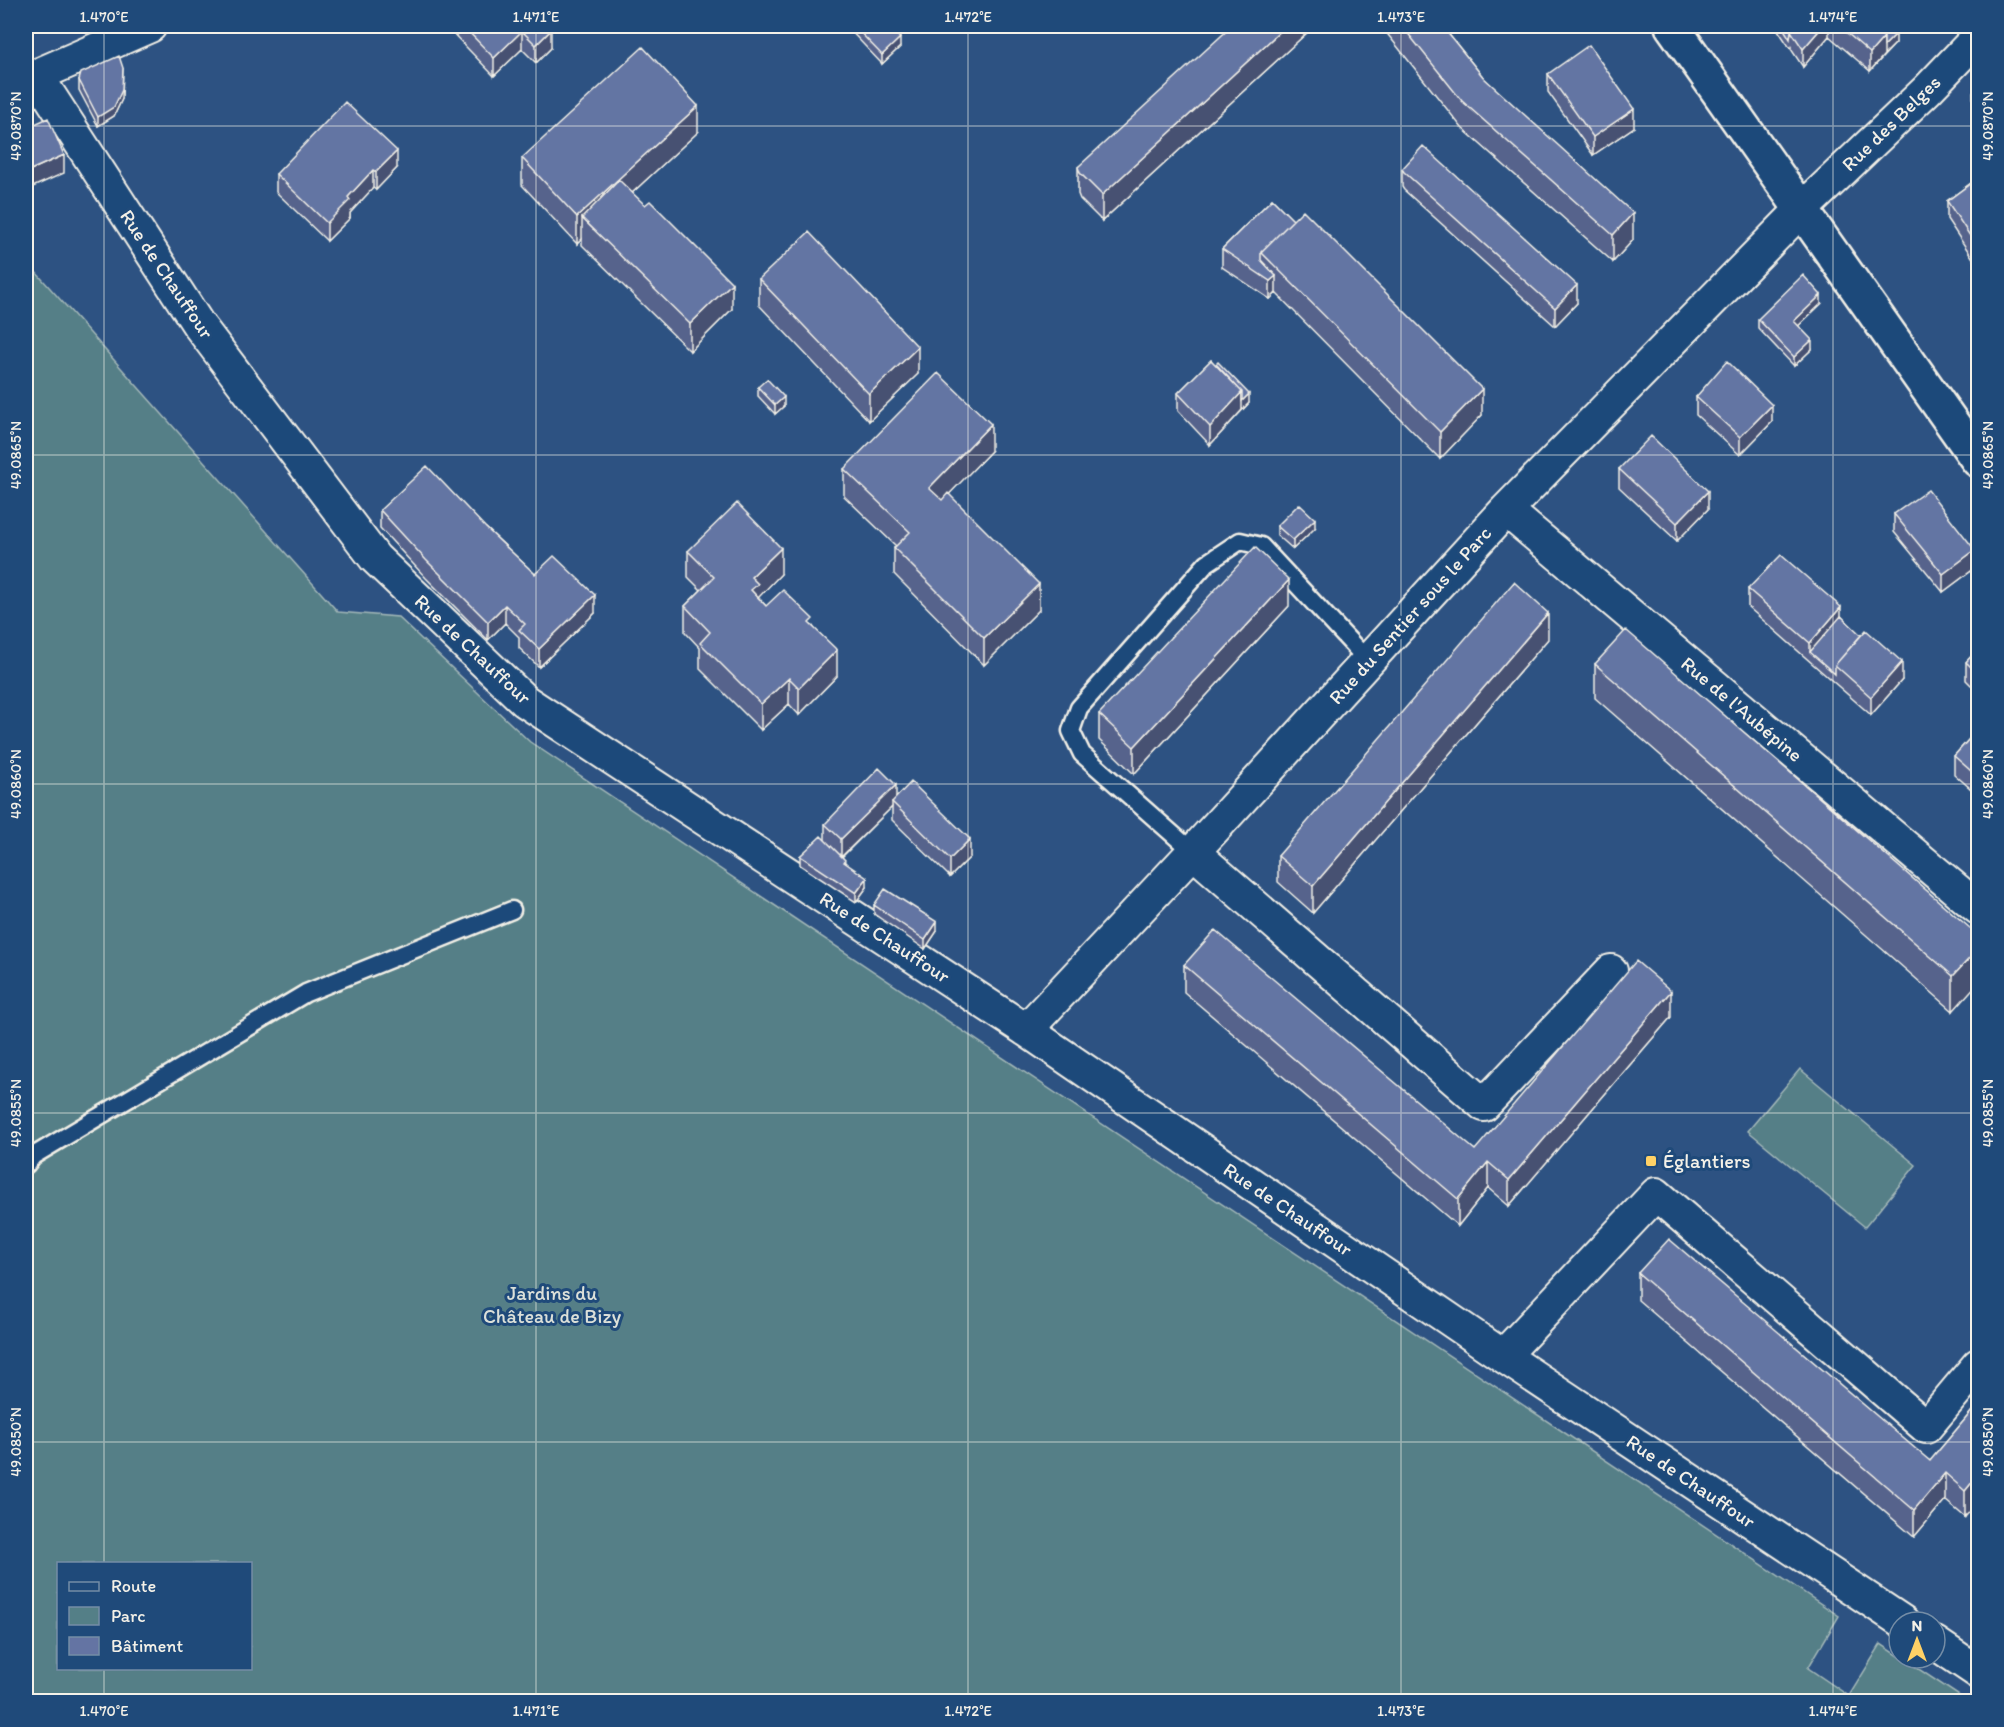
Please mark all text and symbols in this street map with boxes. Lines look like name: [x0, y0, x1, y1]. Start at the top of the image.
text: 1.470°E: [79, 8, 129, 26]
text: 1.471°E: [513, 8, 559, 26]
text: 1.472°E: [944, 8, 992, 26]
text: 1.473°E: [1377, 8, 1425, 26]
text: 1.474°E: [1809, 8, 1857, 26]
street label: Rue des Belges: [1837, 70, 1945, 176]
text: 49.0870°N: [7, 91, 25, 161]
text: 49.0870°N: [1979, 91, 1997, 161]
street label: Rue de Chauffour: [115, 205, 219, 343]
text: 49.0865°N: [7, 421, 25, 489]
text: 49.0865°N: [1979, 421, 1997, 489]
street label: Rue du Sentier sous le Parc: [1324, 521, 1496, 709]
street label: Rue de Chauffour: [410, 589, 536, 709]
street label: Rue de l'Aubépine: [1676, 651, 1808, 767]
text: 49.0860°N: [7, 749, 25, 819]
text: 49.0860°N: [1979, 749, 1997, 819]
street label: Rue de Chauffour: [815, 886, 955, 988]
text: 49.0855°N: [7, 1079, 25, 1147]
text: 49.0855°N: [1979, 1079, 1997, 1147]
place label: Églantiers: [1663, 1149, 1751, 1173]
marker: Églantiers: [1644, 1154, 1658, 1168]
street label: Rue de Chauffour: [1219, 1157, 1357, 1261]
park label: Jardins du Château de Bizy: [483, 1281, 622, 1328]
text: 49.0850°N: [7, 1407, 25, 1477]
text: 49.0850°N: [1979, 1407, 1997, 1477]
street label: Rue de Chauffour: [1622, 1429, 1760, 1533]
legend: [57, 1562, 252, 1670]
text: Route: [111, 1575, 156, 1597]
text: Parc: [111, 1605, 145, 1627]
north arrow: [1887, 1610, 1947, 1670]
text: N: [1912, 1616, 1922, 1635]
text: Bâtiment: [111, 1635, 184, 1657]
text: 1.470°E: [79, 1702, 129, 1720]
text: 1.471°E: [513, 1702, 559, 1720]
text: 1.472°E: [944, 1702, 992, 1720]
text: 1.473°E: [1377, 1702, 1425, 1720]
text: 1.474°E: [1809, 1702, 1857, 1720]

